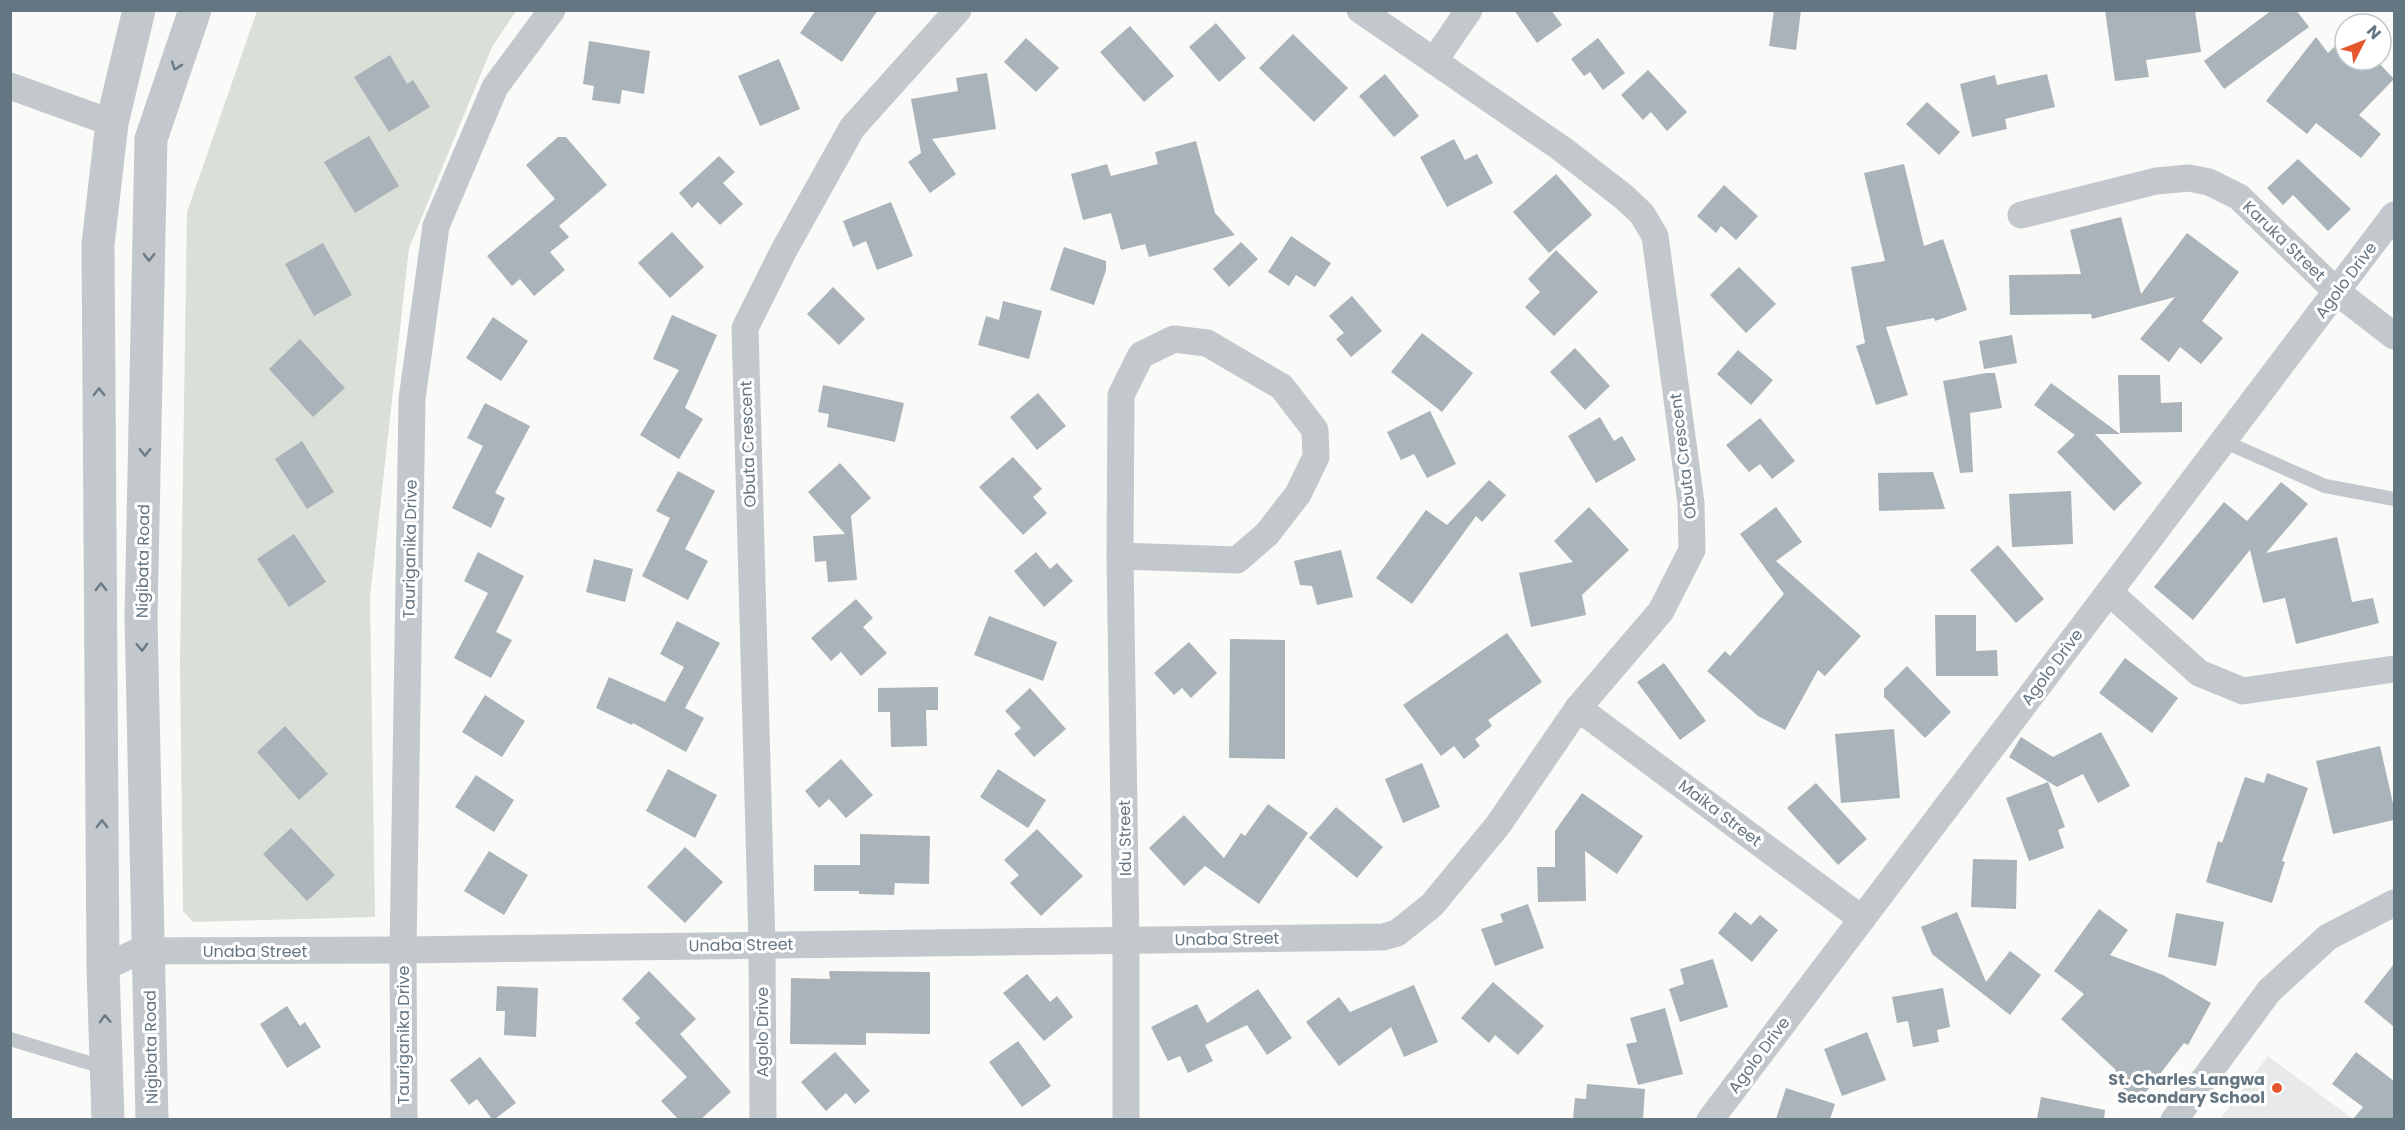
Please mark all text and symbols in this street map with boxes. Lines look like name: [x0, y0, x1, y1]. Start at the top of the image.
north arrow: [2333, 12, 2393, 72]
text: N: [2361, 20, 2386, 44]
one-way arrow: [171, 60, 183, 71]
street label: Karuka Street: [2238, 196, 2331, 286]
street label: Agolo Drive: [2310, 237, 2382, 323]
one-way arrow: [143, 252, 155, 261]
street label: Obuta Crescent: [734, 380, 762, 508]
one-way arrow: [93, 388, 105, 397]
street label: Obuta Crescent: [1664, 391, 1702, 520]
one-way arrow: [139, 447, 151, 456]
street label: Tauriganika Drive: [397, 479, 423, 619]
street label: Nigibata Road: [131, 504, 155, 618]
one-way arrow: [94, 583, 107, 592]
street label: Agolo Drive: [2016, 624, 2088, 710]
one-way arrow: [136, 642, 148, 651]
street label: Maika Street: [1674, 774, 1766, 852]
street label: Idu Street: [1113, 800, 1137, 876]
one-way arrow: [96, 820, 108, 829]
street label: Unaba Street: [1175, 927, 1280, 951]
street label: Unaba Street: [689, 933, 794, 957]
street label: Unaba Street: [203, 940, 307, 963]
street label: Tauriganika Drive: [392, 965, 415, 1104]
street label: Agolo Drive: [751, 987, 774, 1077]
street label: Nigibata Road: [139, 990, 163, 1104]
street label: Agolo Drive: [1723, 1012, 1795, 1098]
one-way arrow: [99, 1015, 112, 1024]
place label: St. Charles Langwa Secondary School: [2108, 1068, 2265, 1109]
marker: St. Charles Langwa Secondary School: [2270, 1081, 2284, 1095]

